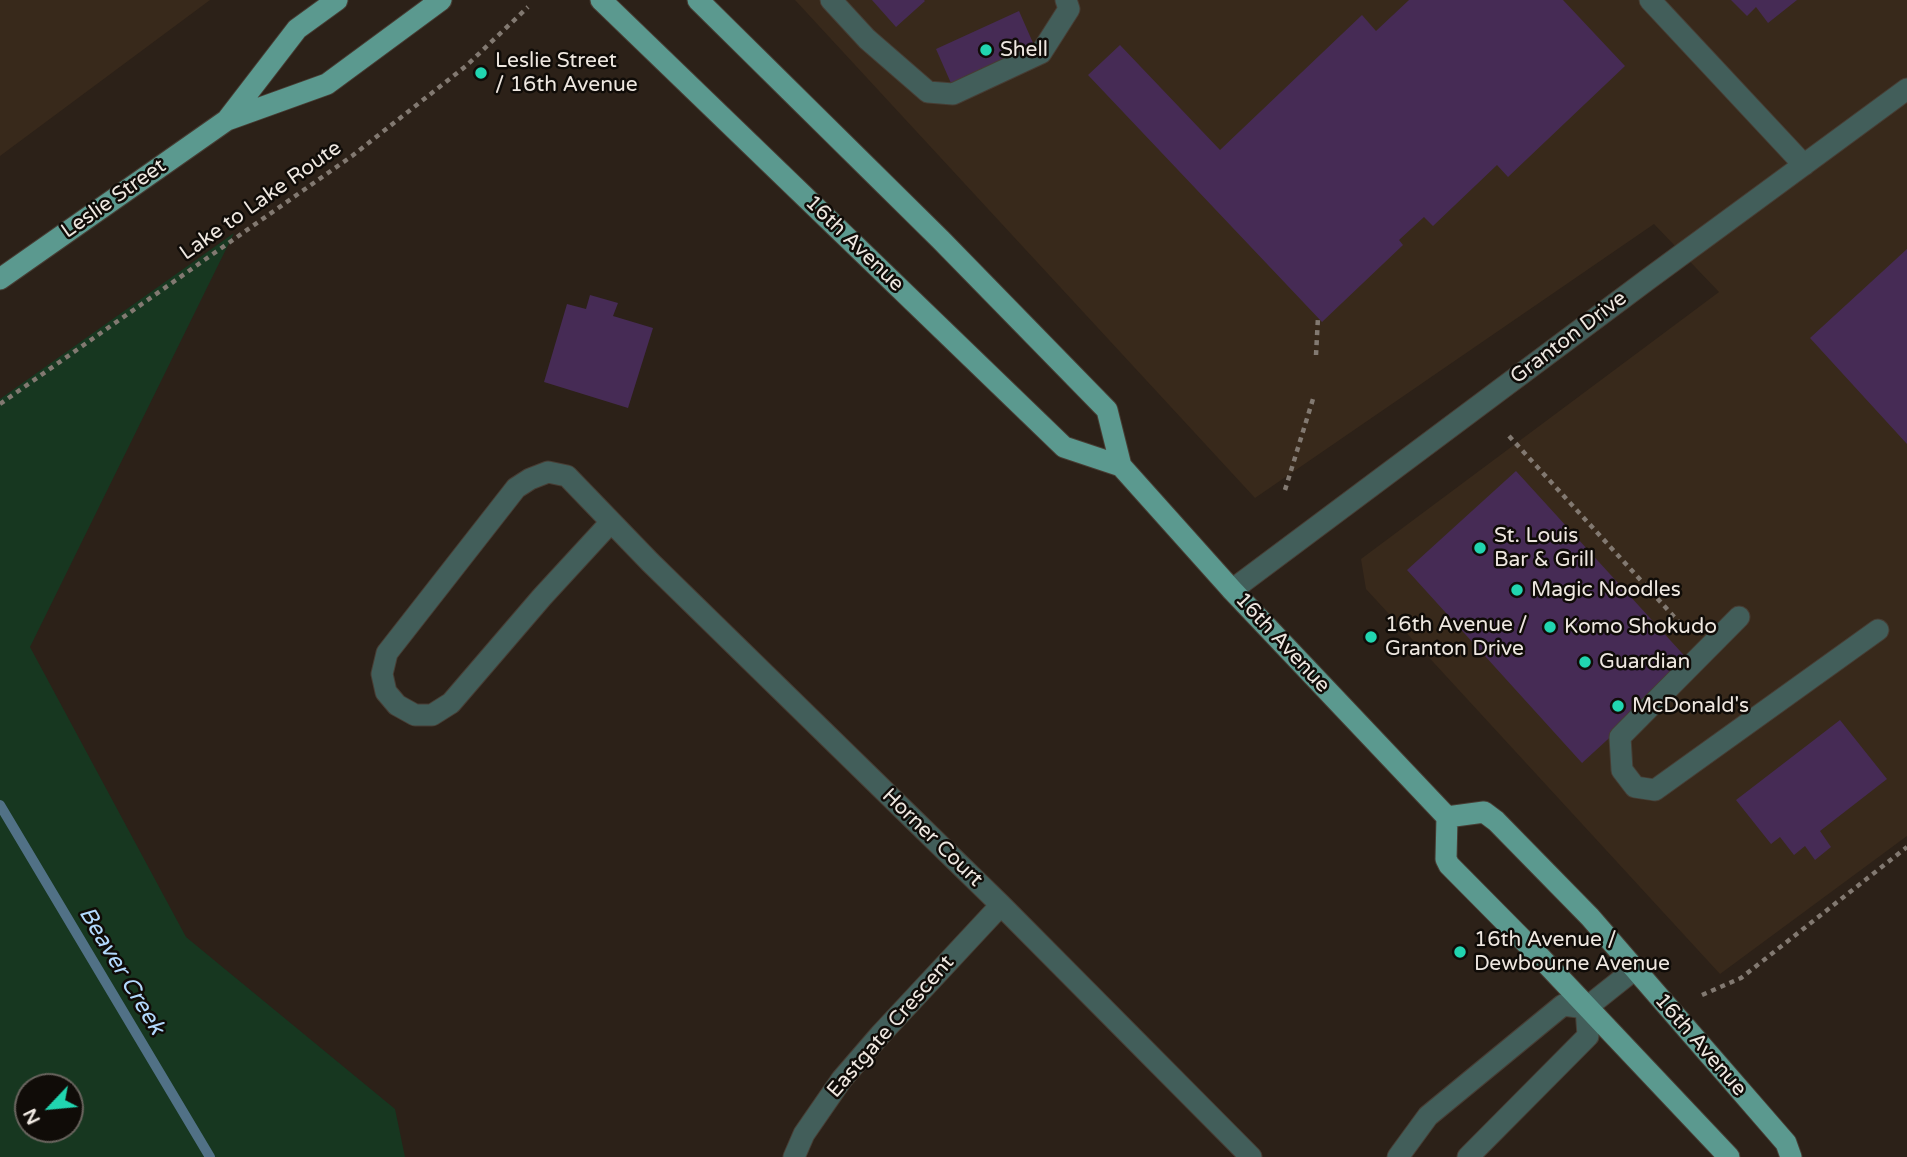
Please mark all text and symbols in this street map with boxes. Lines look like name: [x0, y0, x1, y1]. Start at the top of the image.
place label: Shell: [1000, 37, 1048, 63]
marker: Shell: [978, 42, 994, 58]
place label: Leslie Street / 16th Avenue: [495, 48, 638, 98]
marker: Leslie Street / 16th Avenue: [473, 65, 489, 81]
street label: Lake to Lake Route: [175, 136, 347, 266]
street label: Leslie Street: [57, 154, 171, 244]
street label: 16th Avenue: [799, 191, 909, 297]
street label: Granton Drive: [1506, 286, 1632, 390]
place label: St. Louis Bar & Grill: [1494, 523, 1594, 573]
marker: St. Louis Bar & Grill: [1472, 540, 1488, 556]
place label: Magic Noodles: [1531, 577, 1681, 603]
marker: Magic Noodles: [1509, 582, 1525, 598]
street label: 16th Avenue: [1229, 588, 1335, 698]
place label: 16th Avenue / Granton Drive: [1385, 612, 1528, 662]
place label: Komo Shokudo: [1564, 614, 1717, 640]
marker: Komo Shokudo: [1542, 619, 1558, 635]
marker: 16th Avenue / Granton Drive: [1363, 629, 1379, 645]
place label: Guardian: [1599, 649, 1690, 675]
marker: Guardian: [1577, 654, 1593, 670]
place label: McDonald's: [1632, 693, 1749, 719]
marker: McDonald's: [1610, 698, 1626, 714]
street label: Horner Court: [876, 784, 988, 892]
water label: Beaver Creek: [72, 902, 170, 1040]
place label: 16th Avenue / Dewbourne Avenue: [1474, 927, 1670, 977]
marker: 16th Avenue / Dewbourne Avenue: [1452, 944, 1468, 960]
street label: Eastgate Crescent: [822, 951, 960, 1103]
street label: 16th Avenue: [1649, 989, 1751, 1101]
north arrow: [14, 1073, 84, 1143]
text: N: [19, 1105, 45, 1128]

